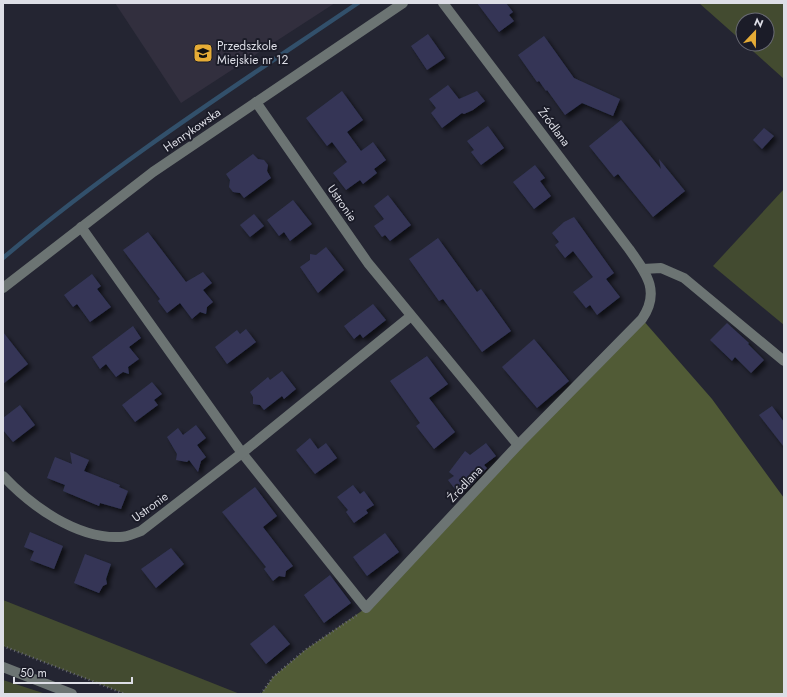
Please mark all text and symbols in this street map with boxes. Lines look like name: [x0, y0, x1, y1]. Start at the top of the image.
north arrow: [735, 12, 775, 52]
text: N: [752, 14, 766, 32]
place label: Przedszkole Miejskie nr 12: [217, 37, 288, 69]
school or university icon: Przedszkole Miejskie nr 12: [192, 42, 214, 64]
street label: Henrykowska: [160, 103, 225, 156]
street label: Źródlana: [533, 104, 575, 150]
street label: Ustronie: [323, 181, 361, 225]
street label: Źródlana: [443, 461, 487, 506]
street label: Ustronie: [128, 488, 172, 526]
scale bar: [14, 659, 132, 685]
text: 50 m: [20, 664, 47, 682]

